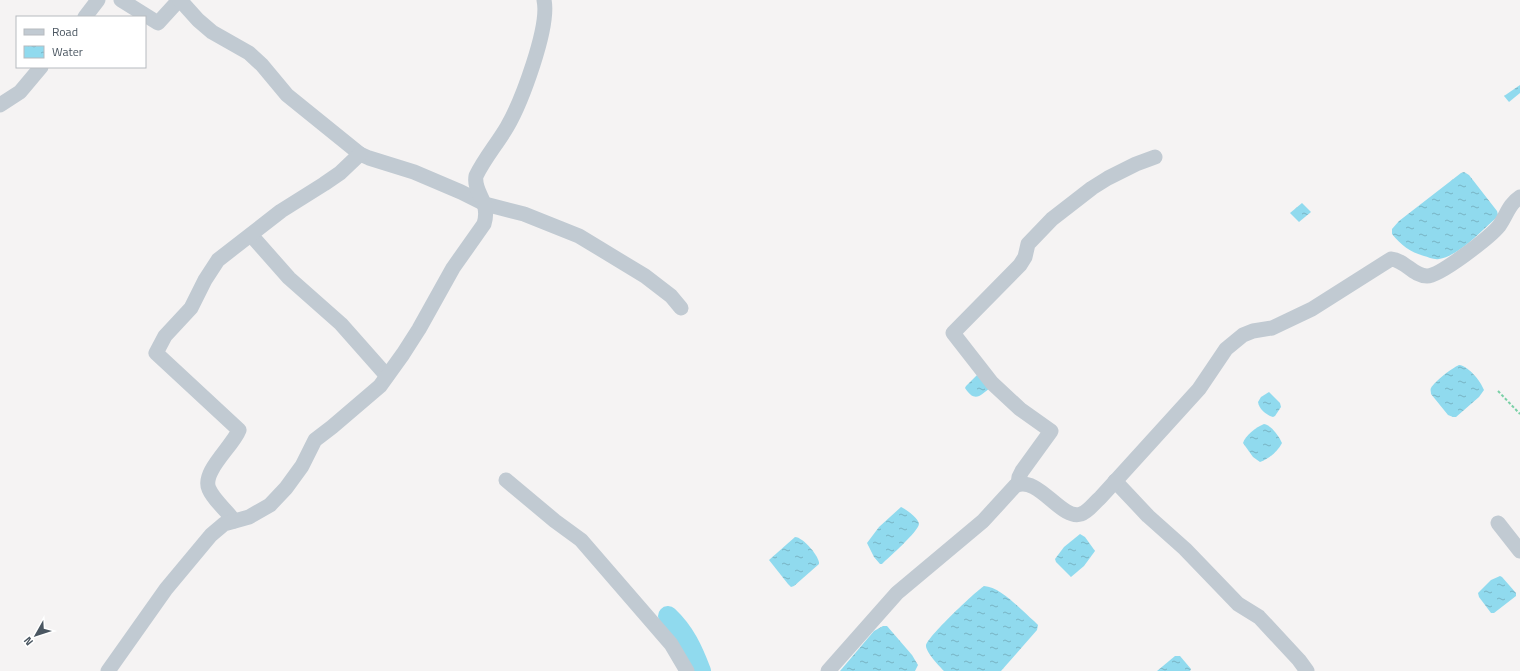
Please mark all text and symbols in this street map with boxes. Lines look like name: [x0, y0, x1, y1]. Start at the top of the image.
legend: [16, 16, 146, 68]
text: Road: [52, 22, 78, 41]
text: Water: [52, 42, 83, 61]
north arrow: [16, 615, 56, 655]
text: N: [20, 633, 37, 649]

